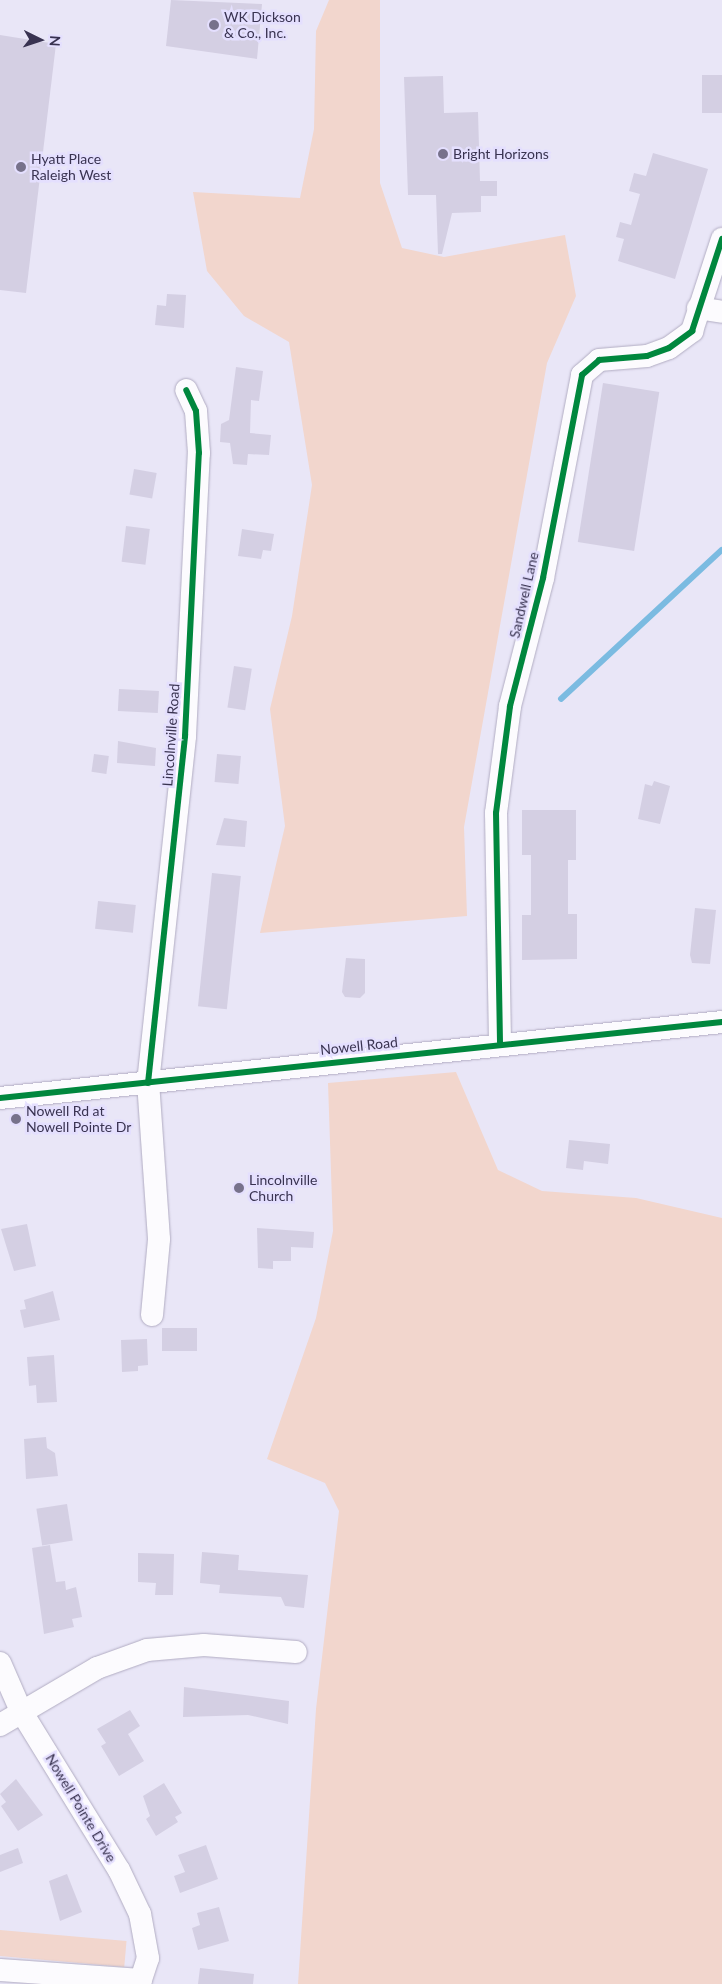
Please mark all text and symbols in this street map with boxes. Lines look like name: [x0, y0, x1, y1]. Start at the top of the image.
place label: WK Dickson & Co., Inc.: [224, 9, 301, 41]
north arrow: [15, 15, 65, 65]
marker: WK Dickson & Co., Inc.: [208, 19, 220, 31]
text: N: [47, 35, 64, 47]
place label: Bright Horizons: [453, 146, 549, 162]
marker: Bright Horizons: [437, 148, 449, 160]
place label: Hyatt Place Raleigh West: [31, 151, 112, 184]
marker: Hyatt Place Raleigh West: [15, 161, 27, 173]
street label: Sandwell Lane: [506, 550, 542, 640]
street label: Lincolnville Road: [159, 683, 183, 787]
street label: Nowell Road: [319, 1034, 399, 1058]
place label: Nowell Rd at Nowell Pointe Dr: [26, 1103, 131, 1136]
marker: Nowell Rd at Nowell Pointe Dr: [10, 1113, 22, 1125]
place label: Lincolnville Church: [249, 1172, 317, 1204]
marker: Lincolnville Church: [233, 1182, 245, 1194]
street label: Nowell Pointe Drive: [42, 1751, 120, 1865]

